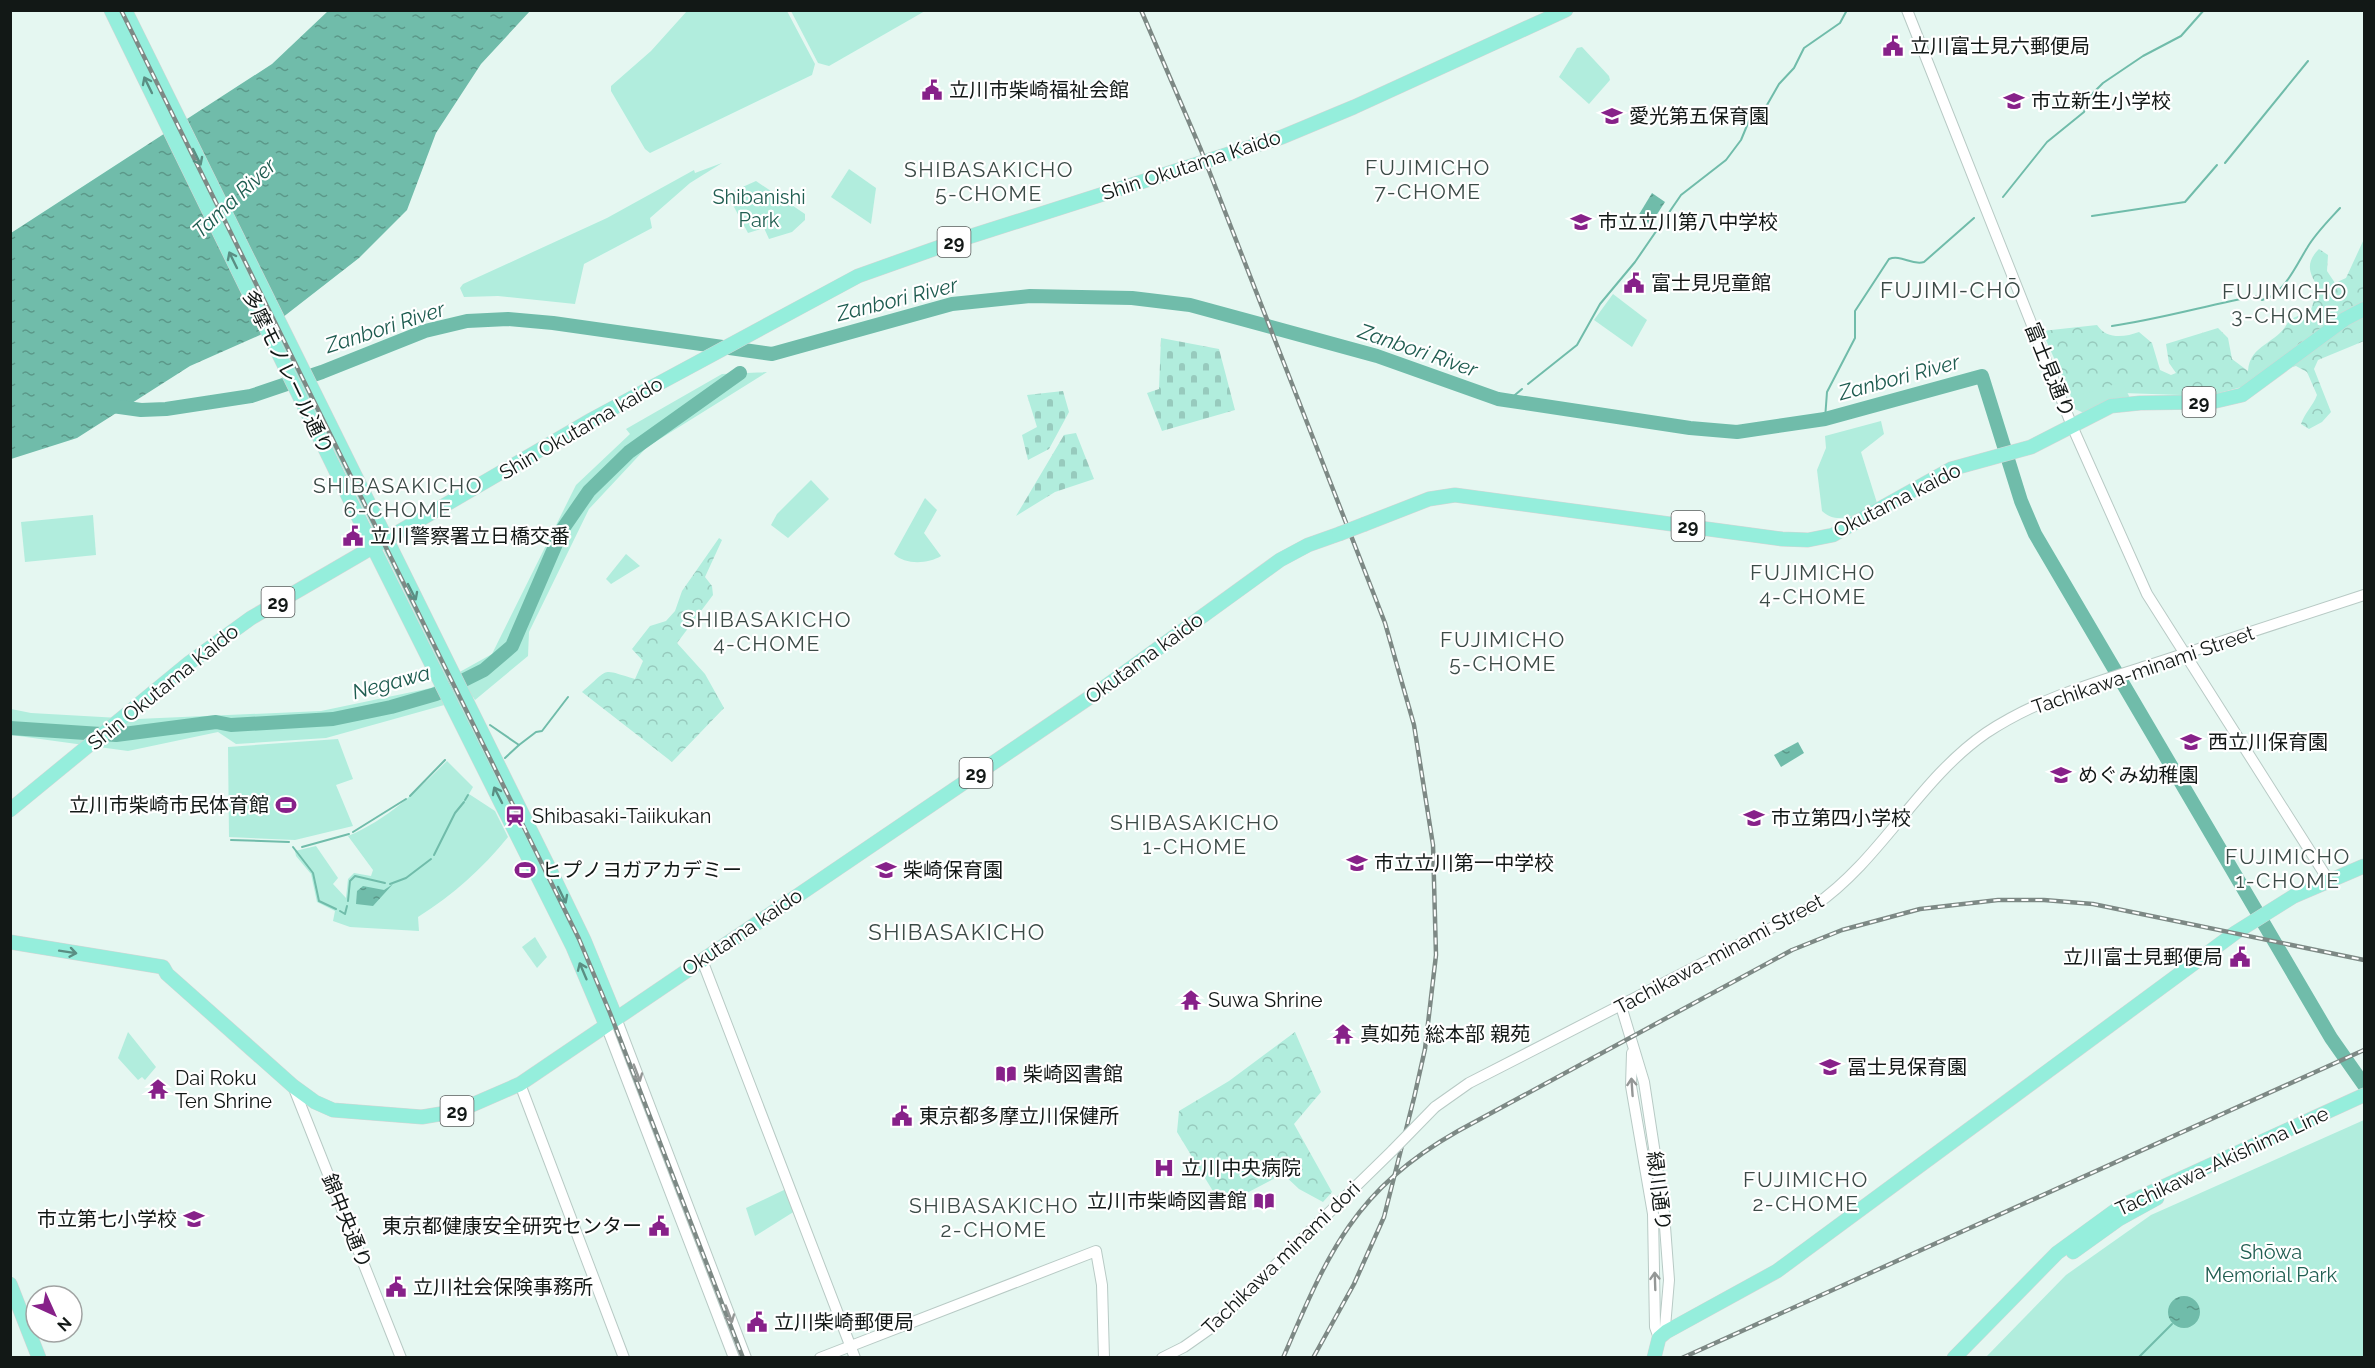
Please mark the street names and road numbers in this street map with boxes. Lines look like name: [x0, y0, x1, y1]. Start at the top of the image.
street label: Shin Okutama Kaido: [1098, 125, 1284, 205]
road number: 29: [938, 227, 970, 257]
street label: 多摩モノレール通り: [238, 286, 338, 458]
street label: 富士見通り: [2020, 319, 2080, 421]
street label: Shin Okutama kaido: [495, 371, 667, 485]
road number: 29: [2182, 387, 2216, 417]
street label: Okutama kaido: [1829, 458, 1965, 542]
road number: 29: [1672, 511, 1704, 541]
road number: 29: [262, 587, 294, 617]
street label: Okutama kaido: [1080, 607, 1208, 709]
street label: Shin Okutama Kaido: [83, 619, 243, 755]
street label: Tachikawa-minami Street: [2029, 621, 2257, 719]
road number: 29: [960, 758, 992, 788]
street label: Okutama kaido: [677, 883, 807, 981]
street label: Tachikawa-minami Street: [1610, 889, 1828, 1019]
road number: 29: [440, 1096, 474, 1126]
street label: Tachikawa-Akishima Line: [2112, 1101, 2333, 1221]
street label: 緑川通り: [1642, 1150, 1676, 1232]
street label: 錦中央通り: [317, 1170, 377, 1272]
street label: Tachikawa minami dori: [1197, 1176, 1365, 1340]

